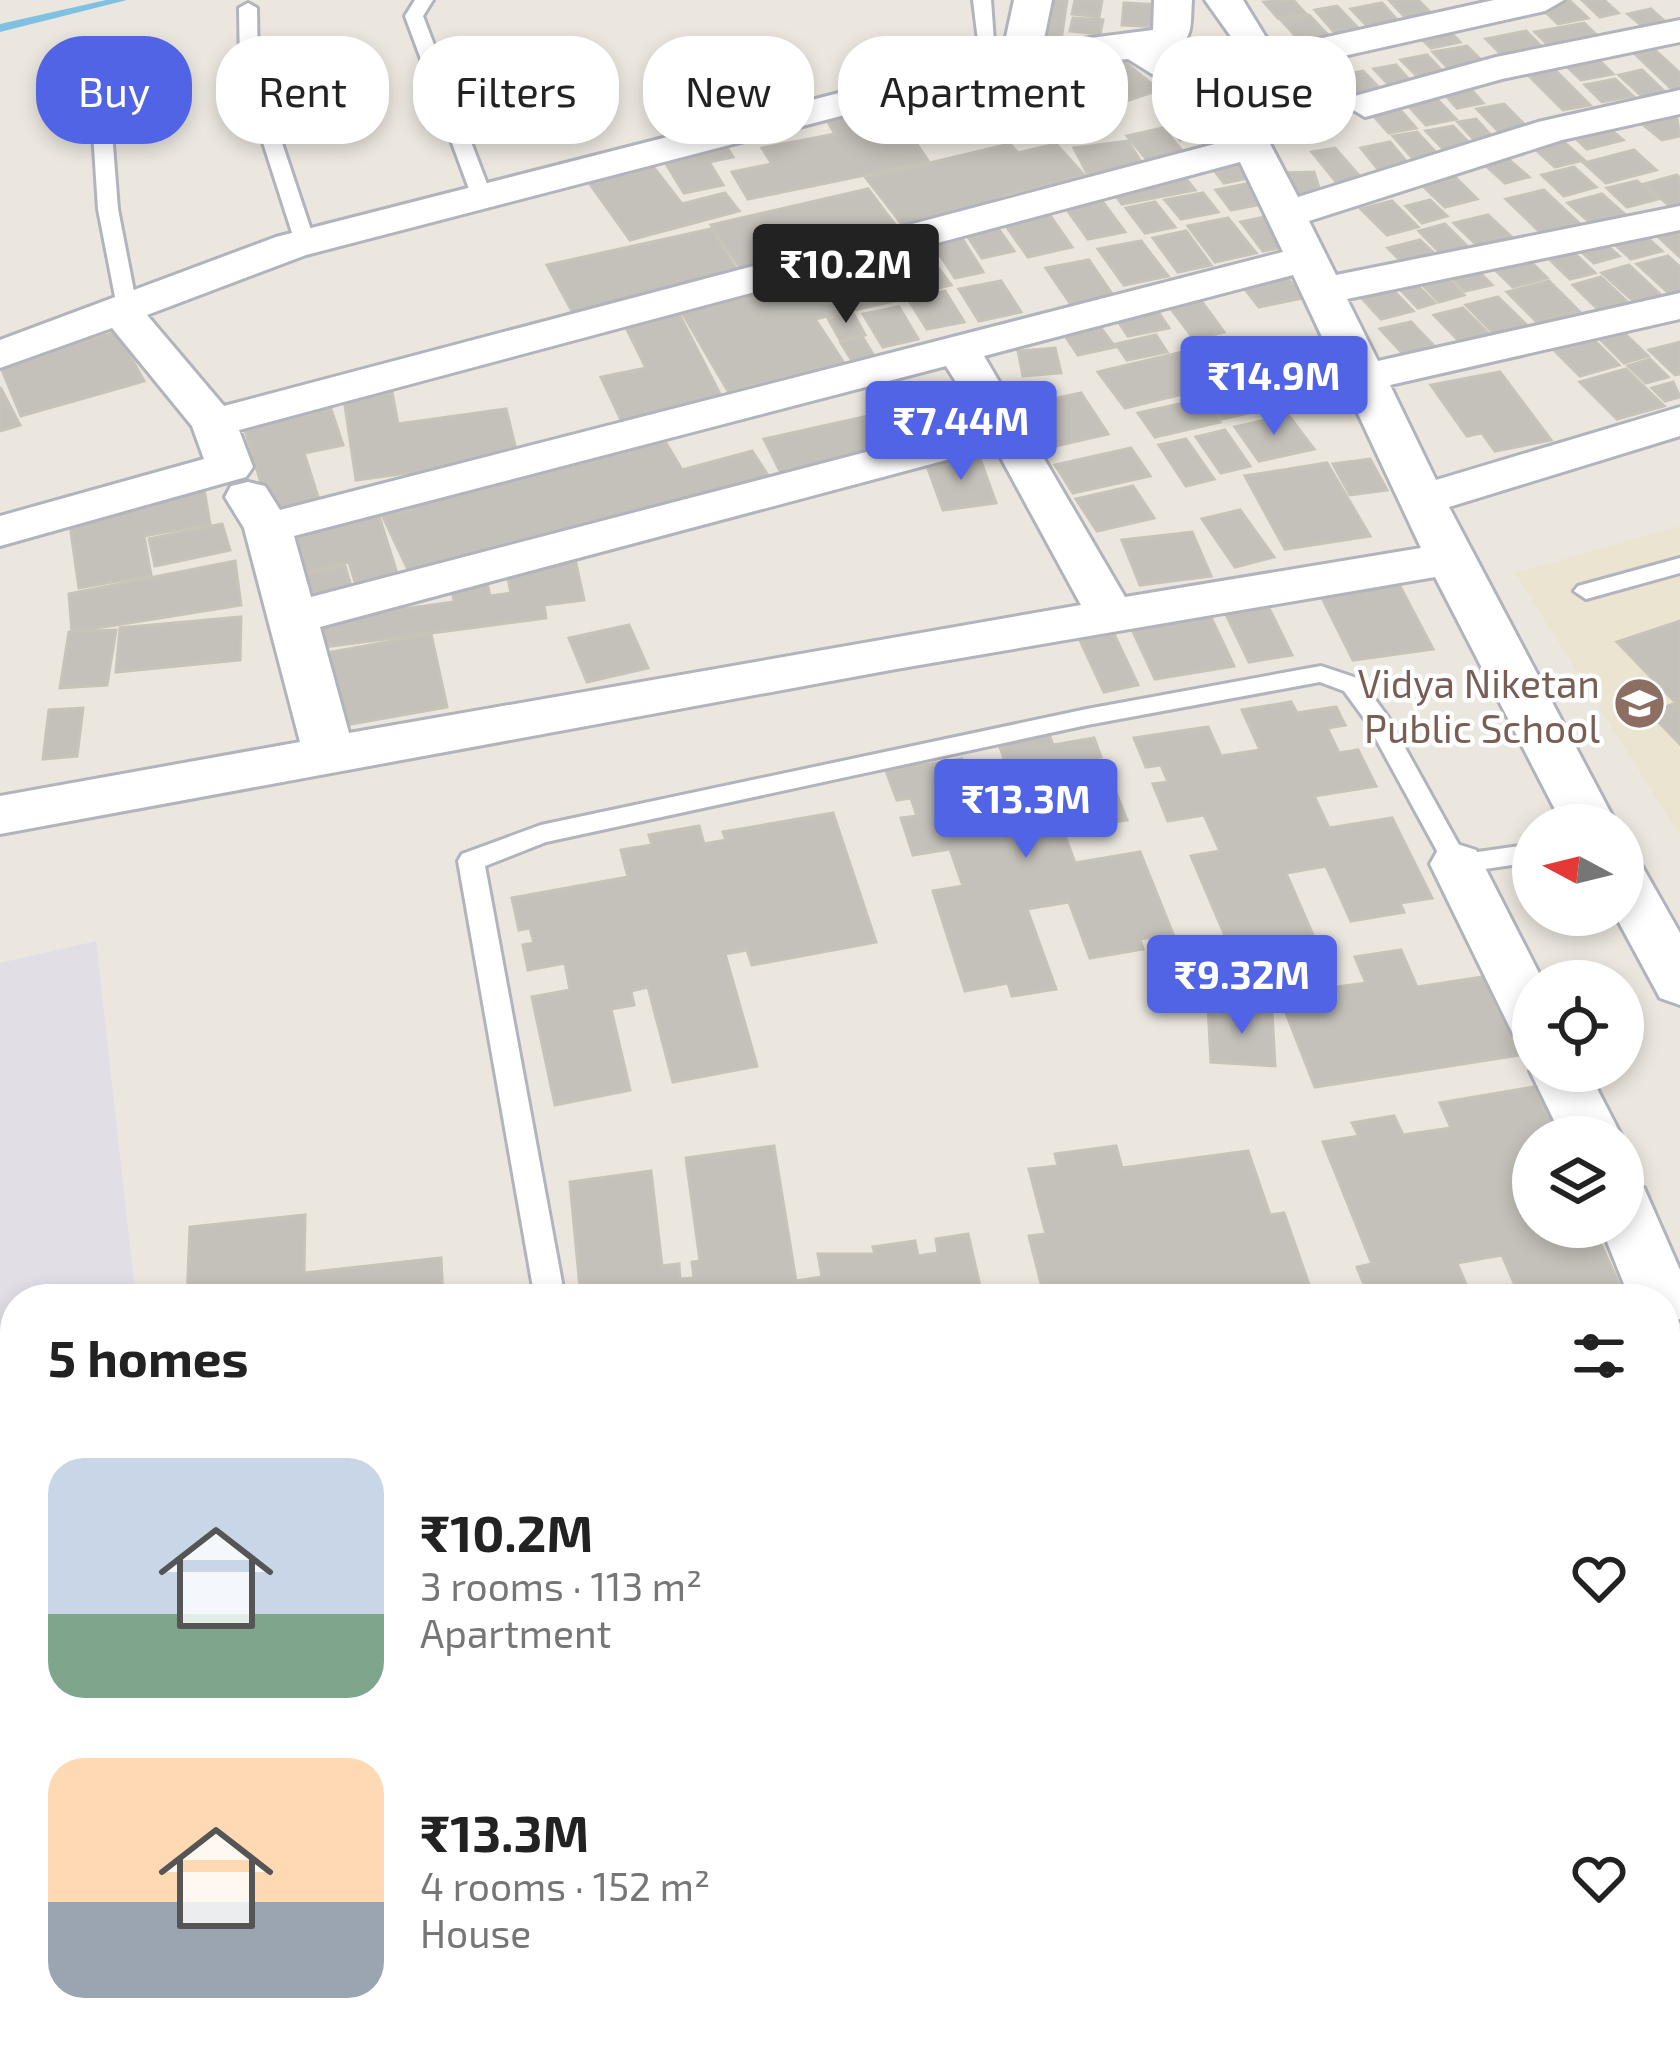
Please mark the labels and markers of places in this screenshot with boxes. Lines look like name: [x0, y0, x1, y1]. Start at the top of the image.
pin: ₹10.2M: [748, 224, 944, 326]
pin: ₹14.9M: [1176, 336, 1372, 438]
pin: ₹7.44M: [863, 381, 1059, 483]
place label: Vidya Niketan Public School: [1357, 659, 1600, 751]
school or university icon: Vidya Niketan Public School: [1611, 676, 1667, 732]
pin: ₹13.3M: [928, 759, 1124, 861]
pin: ₹9.32M: [1144, 935, 1340, 1037]

